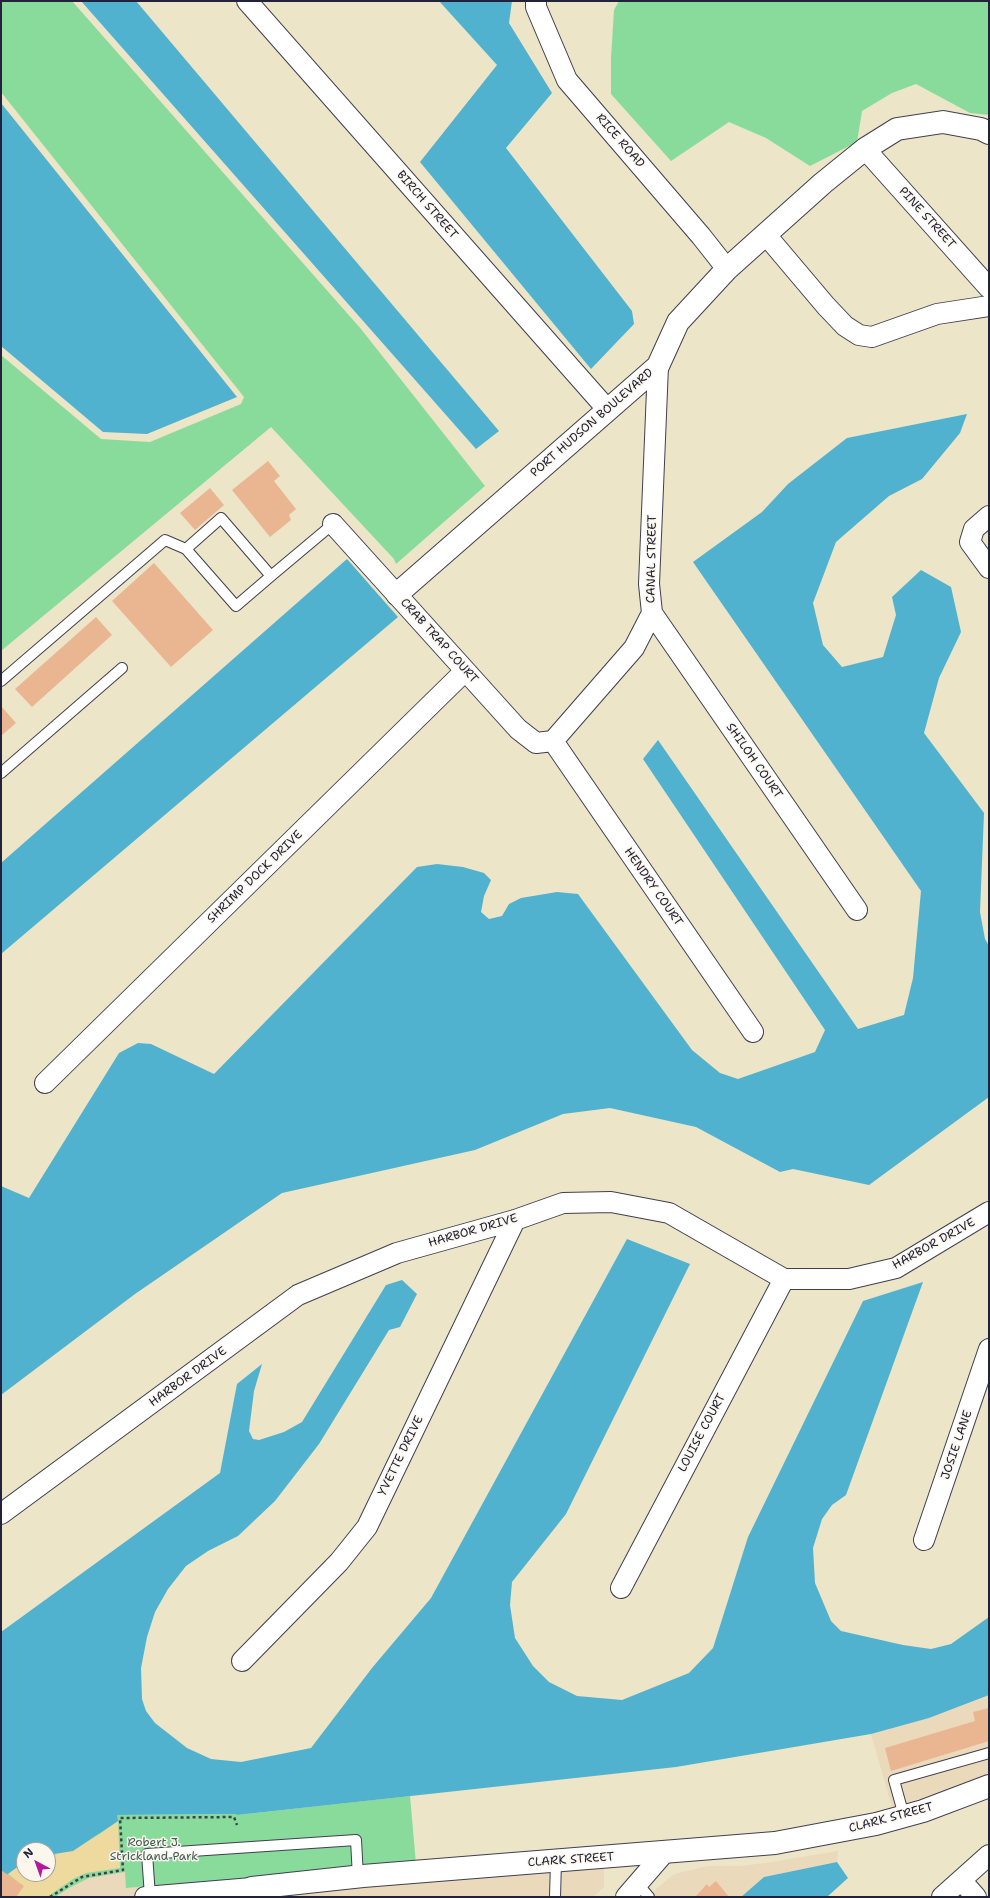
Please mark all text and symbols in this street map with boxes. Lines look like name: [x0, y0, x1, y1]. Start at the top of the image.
street label: RICE ROAD: [593, 111, 647, 171]
street label: BIRCH STREET: [393, 168, 461, 242]
street label: PINE STREET: [896, 184, 958, 252]
street label: PORT HUDSON BOULEVARD: [528, 366, 656, 480]
street label: CANAL STREET: [644, 515, 660, 603]
street label: CRAB TRAP COURT: [397, 595, 481, 687]
street label: SHILOH COURT: [723, 721, 785, 801]
street label: SHRIMP DOCK DRIVE: [204, 828, 306, 926]
street label: HENDRY COURT: [621, 845, 685, 929]
street label: HARBOR DRIVE: [427, 1211, 519, 1251]
street label: HARBOR DRIVE: [890, 1215, 978, 1273]
street label: HARBOR DRIVE: [146, 1344, 230, 1410]
street label: LOUISE COURT: [675, 1391, 729, 1475]
street label: JOSIE LANE: [938, 1409, 976, 1481]
street label: YVETTE DRIVE: [375, 1414, 427, 1498]
street label: CLARK STREET: [847, 1800, 935, 1836]
park label: Robert J. Strickland Park: [110, 1836, 198, 1864]
north arrow: [16, 1842, 56, 1882]
text: N: [20, 1845, 37, 1862]
street label: CLARK STREET: [527, 1850, 615, 1870]

